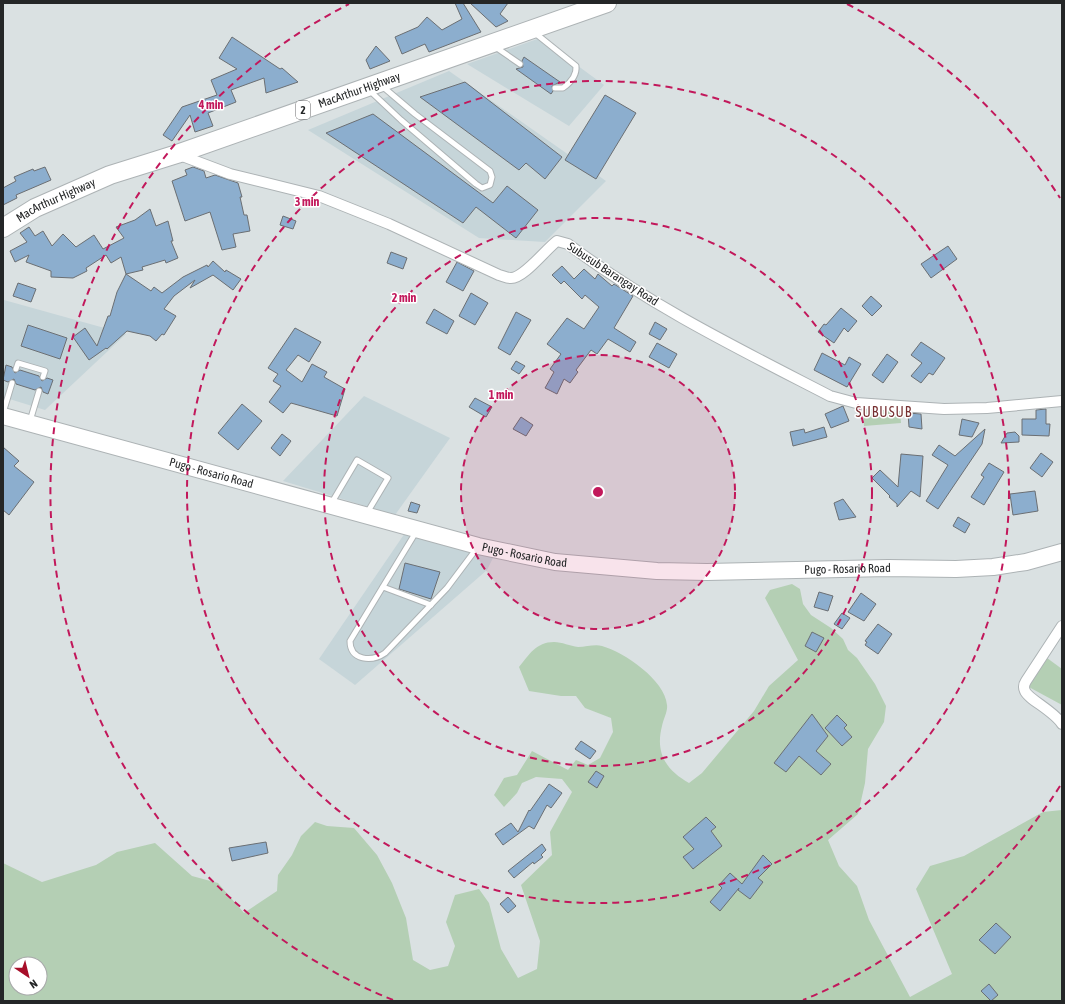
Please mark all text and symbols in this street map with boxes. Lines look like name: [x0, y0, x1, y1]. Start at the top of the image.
street label: MacArthur Highway: [316, 69, 402, 111]
text: 4 min: [198, 98, 223, 112]
road number: 2: [296, 101, 310, 119]
street label: MacArthur Highway: [14, 175, 98, 225]
text: 3 min: [295, 195, 319, 209]
street label: Subusub Barangay Road: [565, 239, 661, 309]
text: 2 min: [392, 291, 416, 305]
text: 1 min: [489, 388, 513, 402]
district label: SUBUSUB: [856, 404, 912, 420]
street label: Pugo - Rosario Road: [168, 455, 255, 491]
centre of rings: [591, 485, 605, 499]
street label: Pugo - Rosario Road: [481, 540, 568, 570]
street label: Pugo - Rosario Road: [804, 561, 891, 577]
north arrow: [8, 956, 48, 996]
text: N: [28, 977, 40, 991]

